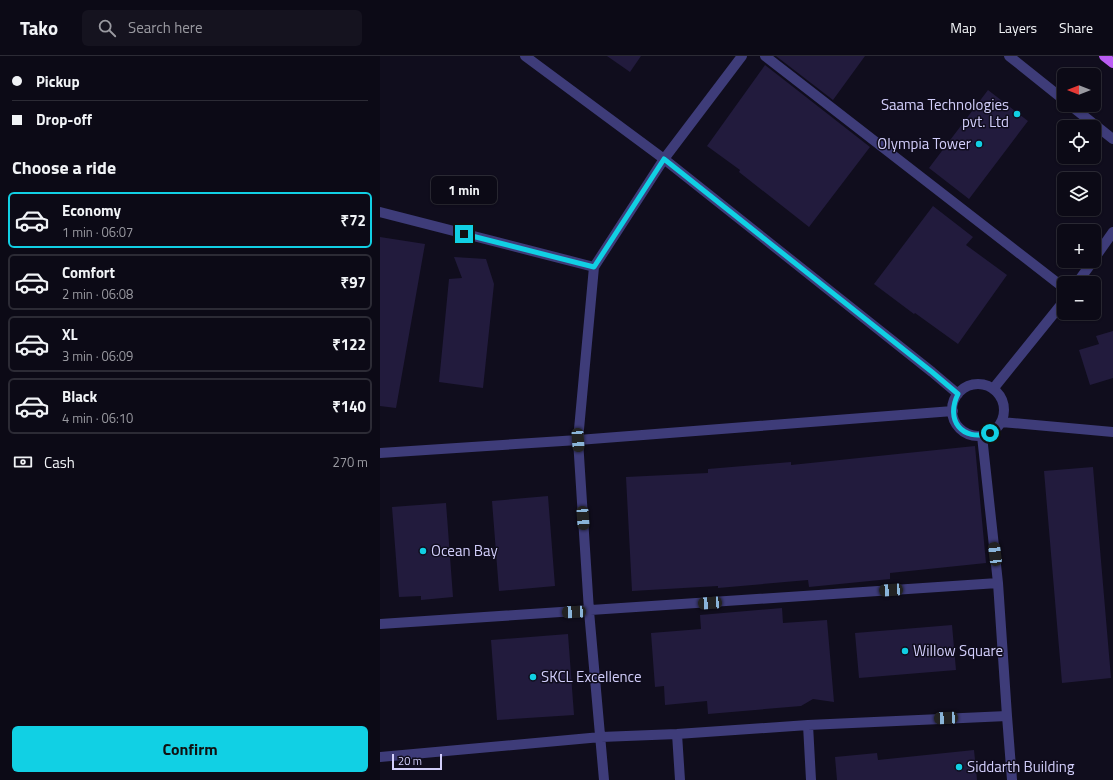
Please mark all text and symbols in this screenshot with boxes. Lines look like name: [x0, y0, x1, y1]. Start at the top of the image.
search box: [82, 10, 362, 46]
text: Tako: [20, 13, 58, 42]
text: Search here: [128, 16, 202, 39]
icon: search: [96, 17, 118, 39]
text: Map: [950, 17, 976, 38]
text: Layers: [998, 17, 1037, 38]
text: Share: [1059, 17, 1093, 38]
north arrow: [1057, 68, 1101, 112]
map controls: [1057, 68, 1101, 320]
text: Pickup: [36, 70, 80, 93]
place label: Saama Technologies pvt. Ltd: [881, 93, 1009, 133]
text: Drop-off: [36, 108, 92, 131]
marker: Saama Technologies pvt. Ltd: [1012, 109, 1022, 119]
button: locate: [1057, 120, 1101, 164]
place label: Olympia Tower: [877, 132, 971, 155]
marker: Olympia Tower: [974, 139, 984, 149]
text: Choose a ride: [12, 154, 116, 181]
button: layers: [1057, 172, 1101, 216]
callout: 1 min: [431, 176, 497, 204]
text: 1 min: [448, 180, 480, 200]
text: Economy: [62, 199, 121, 222]
icon: car: [14, 202, 50, 238]
text: ₹72: [341, 209, 366, 232]
text: 1 min · 06:07: [62, 222, 133, 242]
button: +: [1057, 224, 1101, 268]
route end: [455, 225, 473, 243]
text: Comfort: [62, 261, 115, 284]
icon: car: [14, 264, 50, 300]
text: ₹97: [341, 271, 366, 294]
button: −: [1057, 276, 1101, 320]
text: 2 min · 06:08: [62, 284, 133, 304]
text: XL: [62, 323, 78, 346]
icon: car: [14, 326, 50, 362]
text: ₹122: [332, 333, 366, 356]
text: 3 min · 06:09: [62, 346, 133, 366]
text: Black: [62, 385, 97, 408]
icon: car: [14, 388, 50, 424]
text: ₹140: [332, 395, 366, 418]
text: 4 min · 06:10: [62, 408, 133, 428]
route start: [981, 424, 999, 442]
car: [571, 428, 585, 452]
icon: cash: [12, 451, 34, 473]
text: Cash: [44, 451, 75, 474]
text: 270 m: [332, 452, 368, 472]
car: [576, 506, 590, 530]
place label: Ocean Bay: [431, 539, 498, 562]
car: [988, 541, 1002, 567]
marker: Ocean Bay: [418, 546, 428, 556]
car: [879, 583, 903, 597]
car: [698, 596, 722, 610]
car: [562, 605, 586, 619]
place label: Willow Square: [913, 639, 1003, 662]
marker: Willow Square: [900, 646, 910, 656]
place label: SKCL Excellence: [541, 665, 642, 688]
marker: SKCL Excellence: [528, 672, 538, 682]
car: [934, 711, 958, 725]
button: Confirm: [12, 726, 368, 772]
scale bar: [392, 752, 442, 771]
text: 20 m: [398, 753, 422, 769]
place label: Siddarth Building: [967, 755, 1075, 778]
marker: Siddarth Building: [954, 762, 964, 772]

